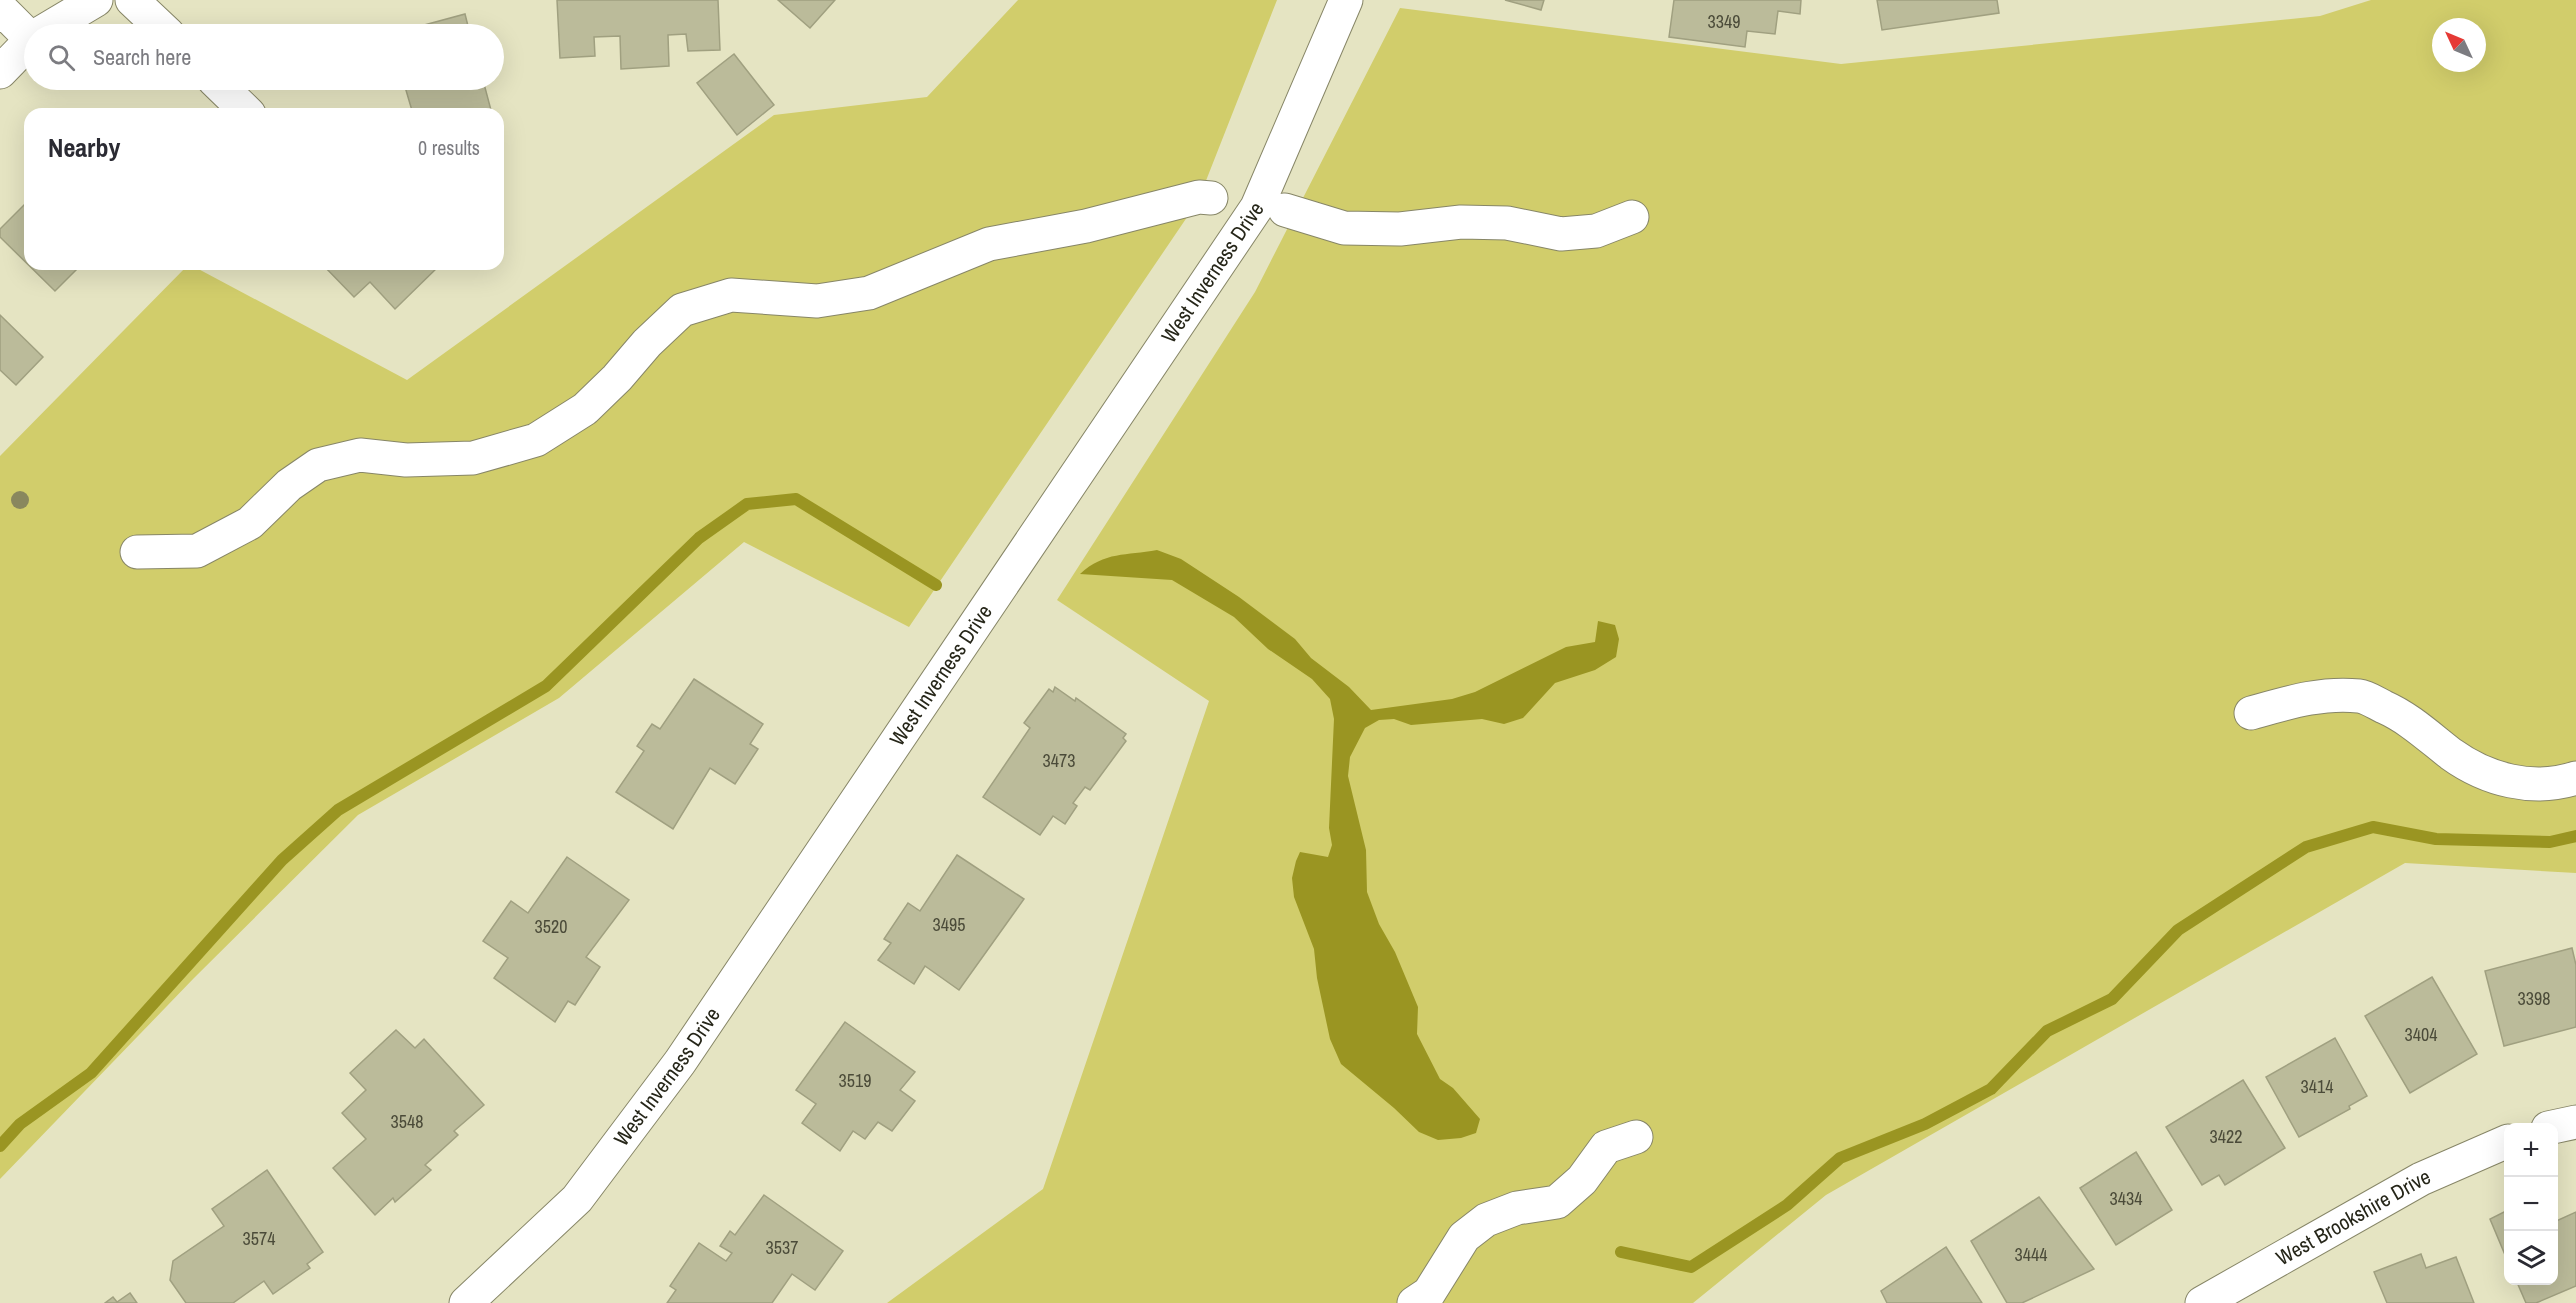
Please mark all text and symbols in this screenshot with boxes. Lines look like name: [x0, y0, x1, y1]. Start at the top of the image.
house number: 3349: [1708, 9, 1740, 34]
north arrow: [2432, 18, 2486, 72]
search box: [24, 24, 504, 90]
icon: search: [45, 41, 78, 74]
text: Search here: [93, 42, 191, 72]
text: Nearby: [48, 130, 120, 165]
text: 0 results: [418, 134, 480, 161]
street label: West Inverness Drive: [1154, 196, 1270, 348]
street label: West Inverness Drive: [883, 599, 999, 751]
house number: 3473: [1043, 748, 1075, 773]
house number: 3495: [933, 912, 965, 937]
house number: 3520: [535, 914, 567, 939]
house number: 3398: [2518, 986, 2550, 1011]
street label: West Inverness Drive: [607, 1002, 727, 1152]
house number: 3404: [2405, 1022, 2437, 1047]
house number: 3519: [839, 1068, 871, 1093]
house number: 3414: [2301, 1074, 2333, 1099]
house number: 3548: [391, 1109, 423, 1134]
map controls: [2504, 1123, 2558, 1285]
button: +: [2504, 1123, 2558, 1177]
house number: 3422: [2210, 1124, 2242, 1149]
street label: West Brookshire Drive: [2271, 1162, 2435, 1272]
button: −: [2504, 1177, 2558, 1231]
house number: 3434: [2110, 1186, 2142, 1211]
house number: 3574: [243, 1226, 275, 1251]
button: layers: [2504, 1231, 2558, 1285]
house number: 3537: [766, 1235, 798, 1260]
house number: 3444: [2015, 1242, 2047, 1267]

